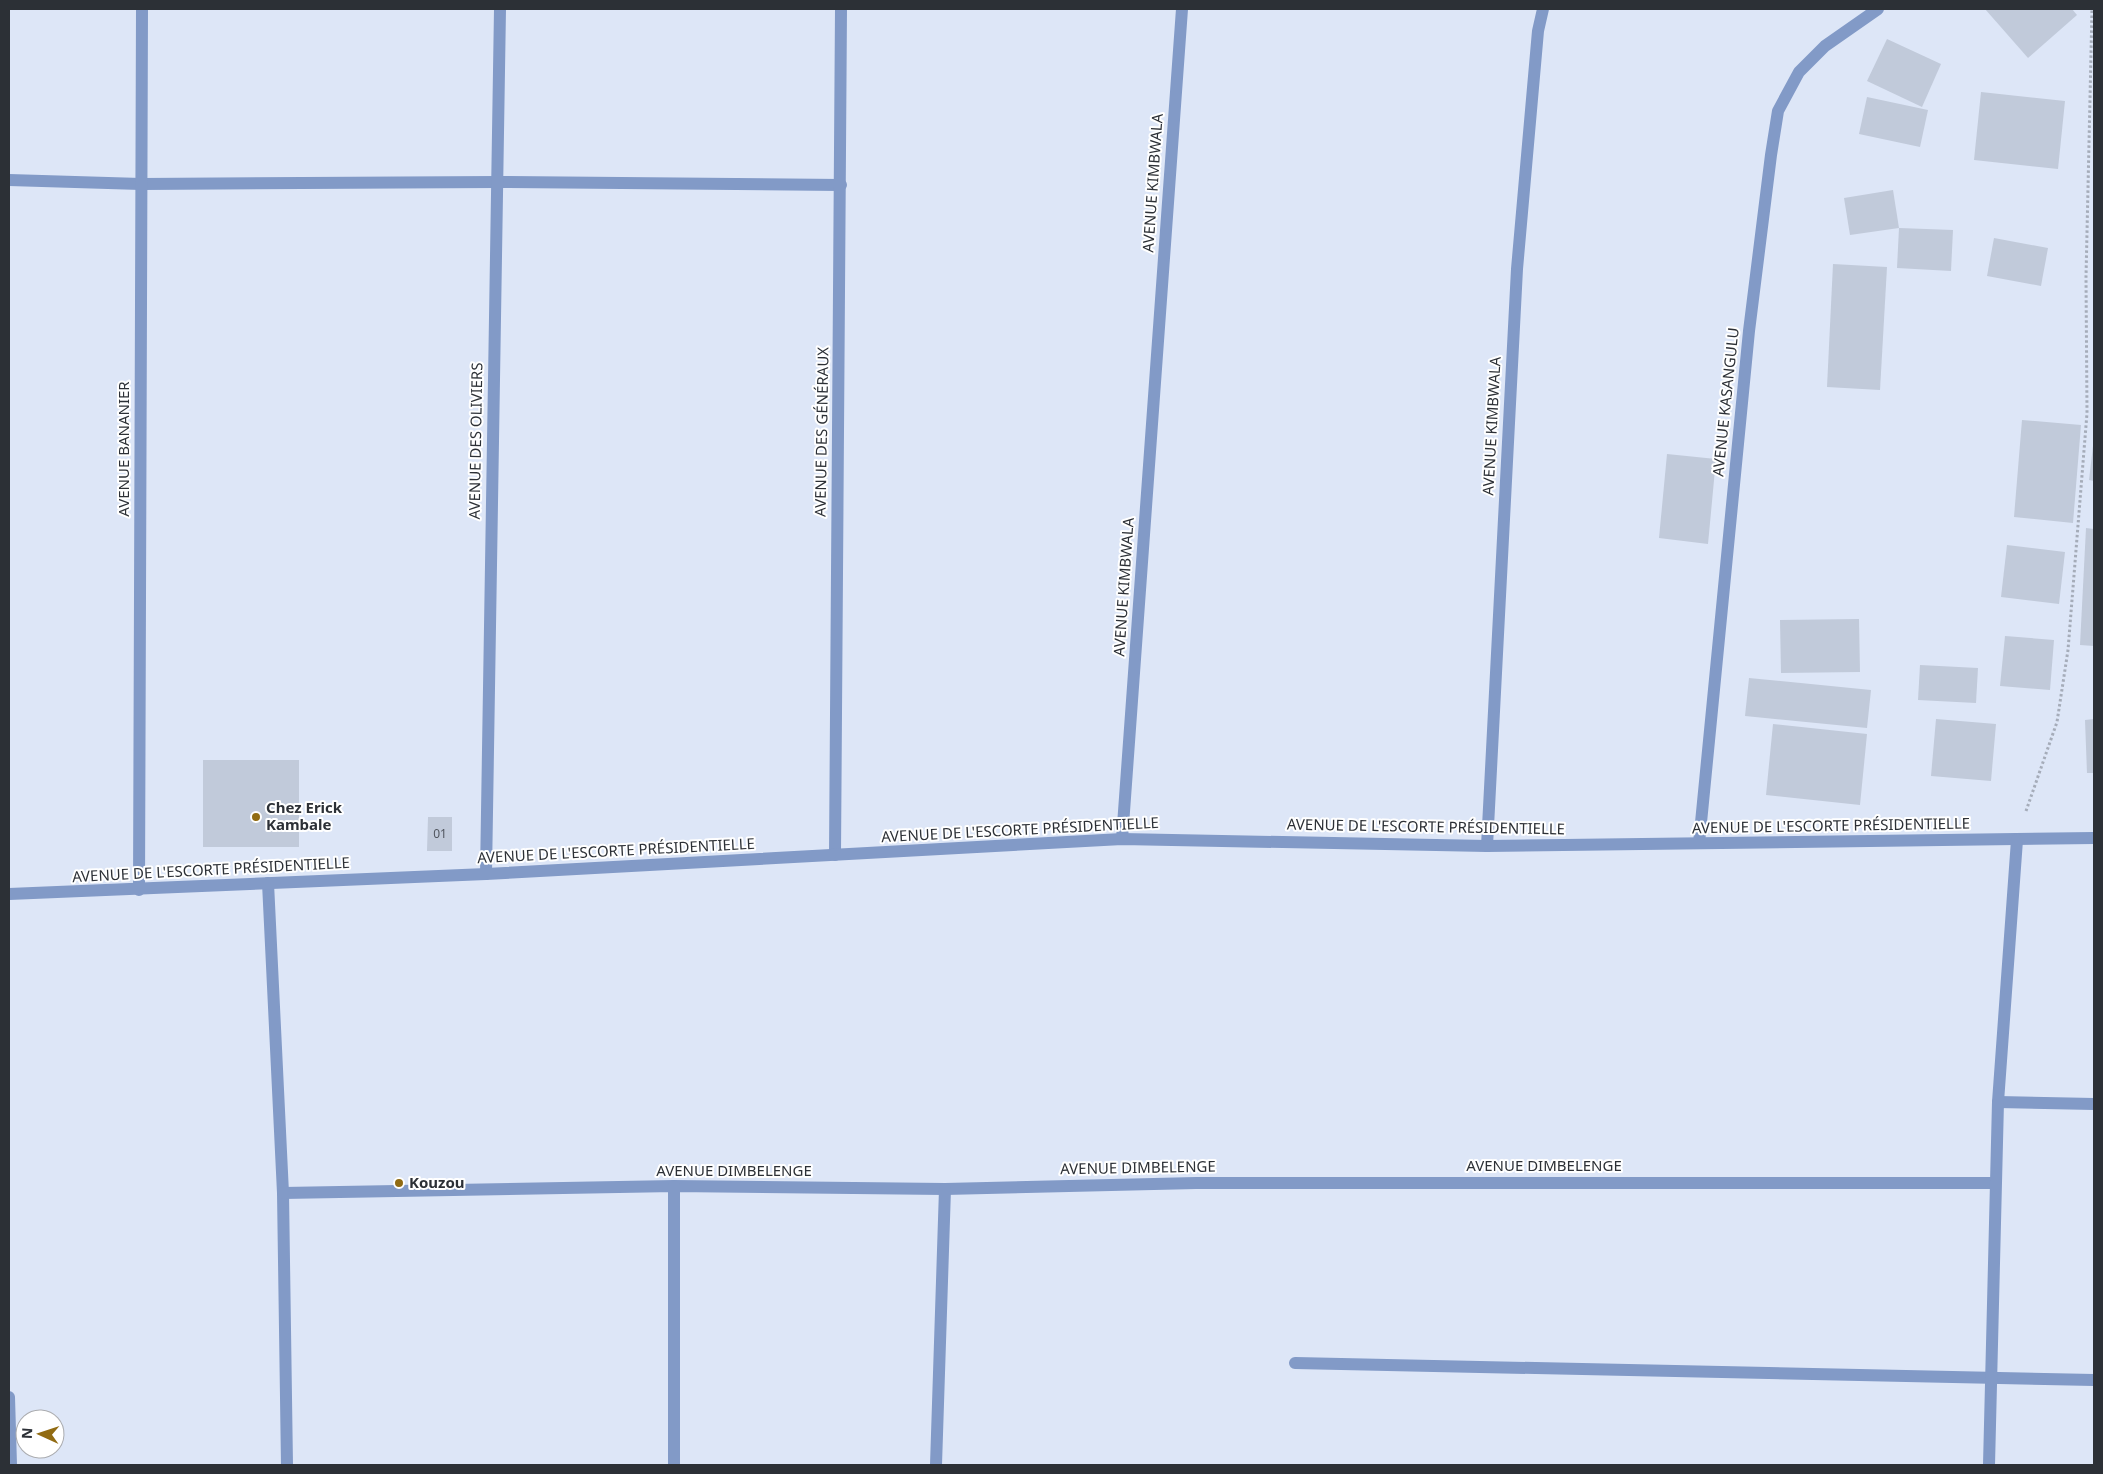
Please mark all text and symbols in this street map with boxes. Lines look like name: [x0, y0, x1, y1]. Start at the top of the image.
street label: AVENUE KIMBWALA: [1137, 112, 1167, 253]
street label: AVENUE KASANGULU: [1707, 326, 1743, 477]
street label: AVENUE DES GÉNÉRAUX: [810, 347, 832, 517]
street label: AVENUE KIMBWALA: [1477, 356, 1505, 496]
street label: AVENUE DES OLIVIERS: [464, 362, 486, 520]
street label: AVENUE BANANIER: [113, 381, 133, 517]
street label: AVENUE KIMBWALA: [1108, 516, 1138, 657]
place label: Chez Erick Kambale: [266, 797, 343, 834]
marker: Chez Erick Kambale: [250, 811, 262, 823]
street label: AVENUE DE L'ESCORTE PRÉSIDENTIELLE: [881, 812, 1159, 846]
street label: AVENUE DE L'ESCORTE PRÉSIDENTIELLE: [1692, 813, 1970, 837]
street label: AVENUE DE L'ESCORTE PRÉSIDENTIELLE: [1287, 814, 1565, 838]
house number: 01: [433, 825, 447, 842]
street label: AVENUE DE L'ESCORTE PRÉSIDENTIELLE: [477, 833, 755, 867]
street label: AVENUE DE L'ESCORTE PRÉSIDENTIELLE: [72, 852, 350, 886]
street label: AVENUE DIMBELENGE: [1466, 1155, 1622, 1175]
street label: AVENUE DIMBELENGE: [1060, 1156, 1216, 1178]
street label: AVENUE DIMBELENGE: [656, 1160, 812, 1180]
place label: Kouzou: [409, 1172, 465, 1192]
marker: Kouzou: [393, 1177, 405, 1189]
north arrow: [15, 1409, 65, 1459]
text: N: [17, 1427, 36, 1439]

